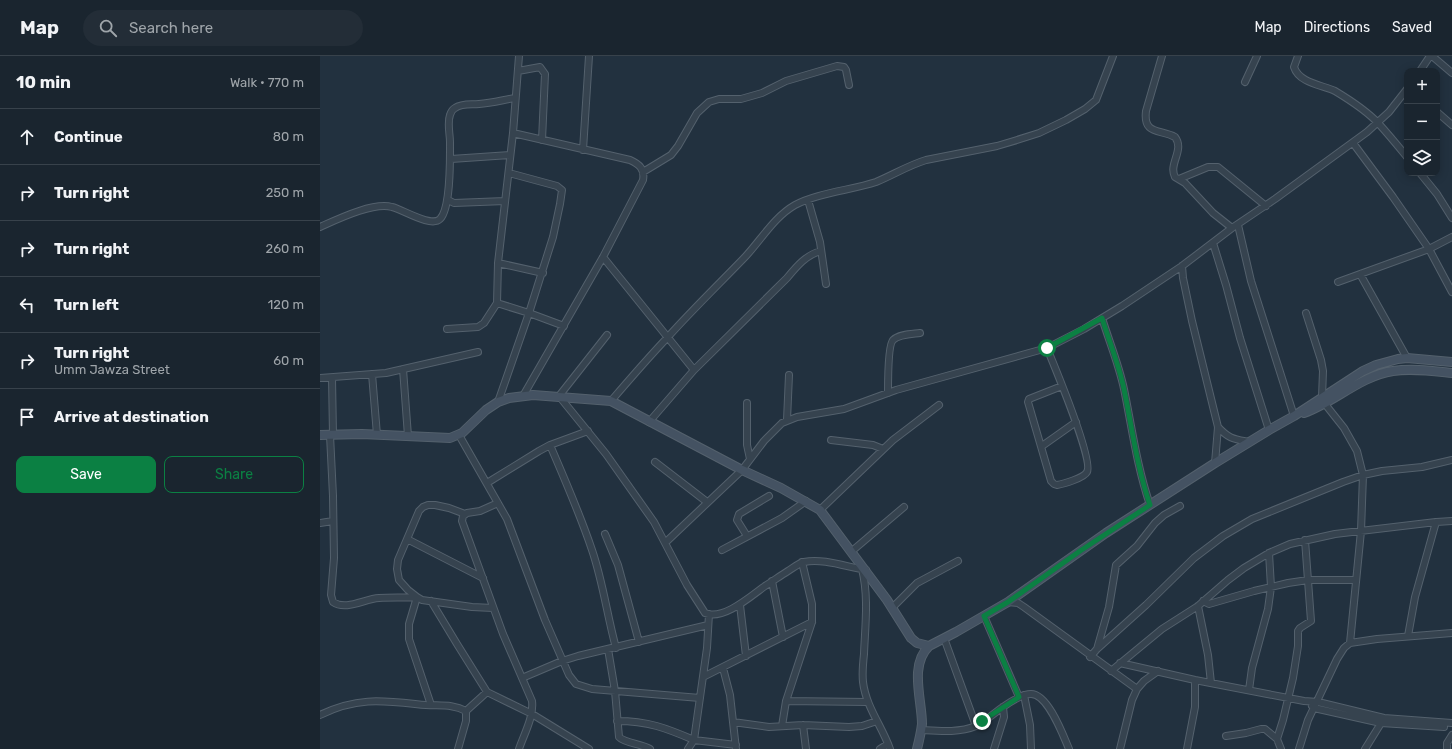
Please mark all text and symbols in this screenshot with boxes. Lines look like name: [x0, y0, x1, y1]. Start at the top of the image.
search box: [83, 10, 363, 46]
text: Map: [20, 16, 59, 39]
icon: search: [97, 17, 119, 39]
text: Search here: [129, 19, 213, 37]
text: Map: [1255, 19, 1282, 36]
text: Directions: [1304, 19, 1370, 36]
text: Saved: [1392, 19, 1432, 36]
map controls: [1404, 68, 1440, 176]
button: +: [1404, 68, 1440, 104]
text: 10 min: [16, 72, 71, 92]
text: Walk · 770 m: [230, 75, 304, 90]
button: −: [1404, 104, 1440, 140]
icon: ahead: [16, 126, 38, 148]
text: Continue: [54, 128, 123, 146]
text: 80 m: [273, 129, 304, 144]
button: layers: [1404, 140, 1440, 176]
icon: right: [16, 182, 38, 204]
text: Turn right: [54, 184, 129, 202]
text: 250 m: [266, 185, 304, 200]
icon: right: [16, 238, 38, 260]
text: Turn right: [54, 240, 129, 258]
text: 260 m: [266, 241, 304, 256]
icon: left: [16, 294, 38, 316]
text: Turn left: [54, 296, 119, 314]
text: 120 m: [268, 297, 304, 312]
route start: [1038, 339, 1056, 357]
text: Turn right: [54, 344, 129, 362]
icon: right: [16, 350, 38, 372]
text: 60 m: [273, 353, 304, 368]
text: Umm Jawza Street: [54, 362, 170, 377]
icon: arrive: [16, 406, 38, 428]
text: Arrive at destination: [54, 408, 209, 426]
button: Save: [16, 456, 156, 493]
button: Share: [164, 456, 304, 493]
route end: [973, 712, 991, 730]

